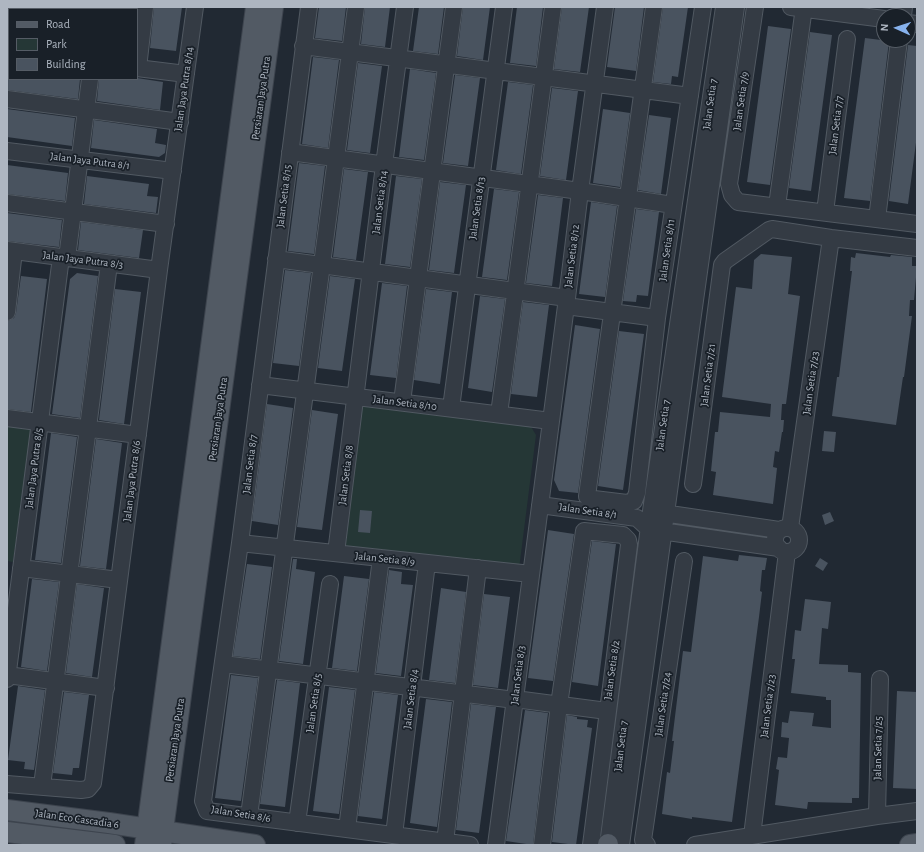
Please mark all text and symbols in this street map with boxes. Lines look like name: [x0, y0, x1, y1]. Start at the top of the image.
legend: [8, 8, 138, 80]
north arrow: [876, 8, 916, 48]
text: Road: [46, 18, 70, 30]
text: N: [879, 23, 890, 32]
text: Park: [46, 38, 67, 50]
street label: Jalan Jaya Putra 8/14: [172, 46, 196, 132]
street label: Persiaran Jaya Putra: [249, 55, 273, 141]
text: Building: [46, 58, 86, 70]
street label: Jalan Setia 7/9: [730, 71, 752, 131]
street label: Jalan Setia 7: [700, 78, 720, 130]
street label: Jalan Setia 7/7: [826, 95, 846, 155]
street label: Jalan Jaya Putra 8/1: [49, 150, 131, 172]
street label: Jalan Setia 8/15: [274, 164, 294, 228]
street label: Jalan Setia 8/14: [370, 169, 390, 235]
street label: Jalan Setia 8/13: [466, 176, 488, 240]
street label: Jalan Setia 8/11: [656, 218, 678, 282]
street label: Jalan Setia 8/12: [562, 224, 582, 288]
street label: Jalan Jaya Putra 8/3: [42, 249, 124, 271]
street label: Jalan Setia 7/21: [698, 343, 718, 407]
street label: Jalan Setia 7/23: [800, 350, 822, 416]
street label: Persiaran Jaya Putra: [206, 376, 230, 462]
street label: Jalan Setia 8/10: [372, 393, 438, 413]
street label: Jalan Setia 7: [653, 399, 673, 451]
street label: Jalan Jaya Putra 8/5: [23, 427, 45, 509]
street label: Jalan Setia 8/7: [240, 434, 260, 494]
street label: Jalan Jaya Putra 8/6: [120, 440, 144, 522]
street label: Jalan Setia 8/8: [336, 444, 356, 506]
street label: Jalan Setia 8/1: [558, 500, 618, 522]
street label: Jalan Setia 8/9: [354, 549, 416, 569]
street label: Jalan Setia 8/2: [601, 639, 623, 701]
street label: Jalan Setia 8/3: [508, 645, 528, 705]
street label: Jalan Setia 8/4: [401, 668, 421, 730]
street label: Jalan Setia 7/24: [652, 671, 674, 737]
street label: Jalan Setia 8/5: [303, 673, 325, 733]
street label: Jalan Setia 7/23: [758, 674, 778, 738]
street label: Persiaran Jaya Putra: [163, 697, 187, 783]
street label: Jalan Setia 7/25: [871, 716, 885, 780]
street label: Jalan Setia 7: [611, 720, 631, 772]
street label: Jalan Setia 8/6: [210, 803, 272, 825]
street label: Jalan Eco Cascadia 6: [34, 807, 120, 831]

